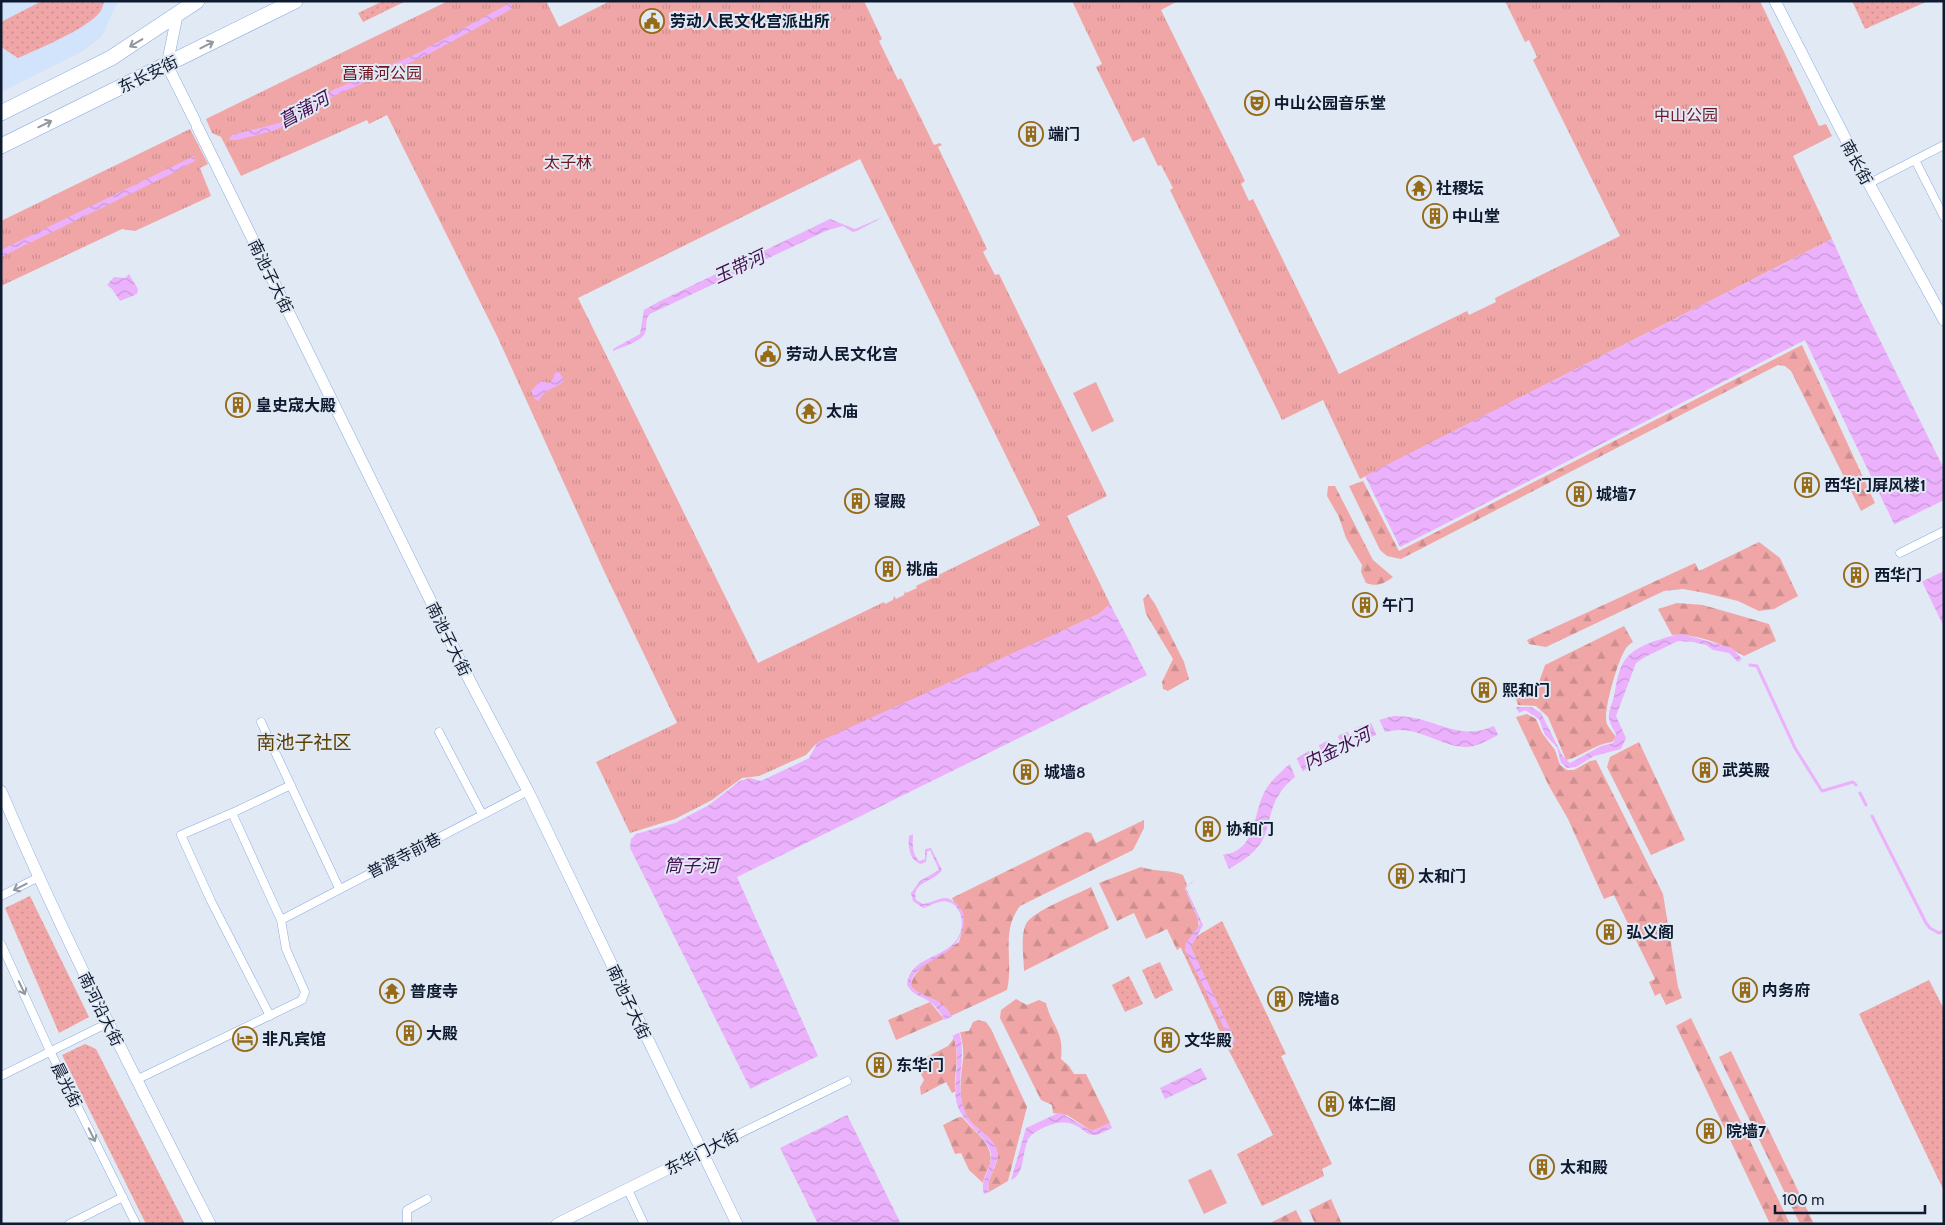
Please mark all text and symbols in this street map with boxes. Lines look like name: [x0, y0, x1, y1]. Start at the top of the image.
public building icon: 劳动人民文化宫派出所: [639, 8, 665, 34]
place label: 劳动人民文化宫派出所: [670, 12, 830, 31]
one-way arrow: [130, 38, 144, 48]
one-way arrow: [199, 40, 214, 50]
street label: 东长安街: [115, 52, 181, 97]
park label: 菖蒲河公园: [342, 64, 422, 83]
water label: 菖蒲河: [275, 86, 336, 133]
theatre icon: 中山公园音乐堂: [1244, 90, 1270, 116]
place label: 中山公园音乐堂: [1274, 94, 1386, 113]
park label: 中山公园: [1654, 106, 1718, 125]
one-way arrow: [37, 119, 52, 129]
building icon: 端门: [1018, 121, 1044, 147]
place label: 端门: [1048, 125, 1080, 144]
street label: 南长街: [1837, 137, 1876, 188]
park label: 太子林: [544, 153, 592, 172]
temple icon: 社稷坛: [1406, 175, 1432, 201]
place label: 社稷坛: [1436, 179, 1484, 198]
building icon: 中山堂: [1422, 203, 1448, 229]
place label: 中山堂: [1452, 207, 1500, 226]
street label: 南池子大街: [244, 236, 297, 316]
water label: 玉带河: [710, 244, 771, 288]
public building icon: 劳动人民文化宫: [755, 341, 781, 367]
place label: 劳动人民文化宫: [786, 345, 898, 364]
building icon: 皇史宬大殿: [225, 392, 251, 418]
place label: 皇史宬大殿: [256, 396, 336, 415]
temple icon: 太庙: [796, 398, 822, 424]
place label: 太庙: [826, 402, 858, 421]
building icon: 西华门屏风楼1: [1794, 472, 1820, 498]
place label: 西华门屏风楼1: [1824, 476, 1926, 495]
building icon: 城墙7: [1566, 481, 1592, 507]
place label: 城墙7: [1596, 485, 1637, 504]
building icon: 寝殿: [844, 488, 870, 514]
place label: 寝殿: [874, 492, 906, 511]
building icon: 祧庙: [875, 556, 901, 582]
place label: 祧庙: [906, 560, 938, 579]
building icon: 西华门: [1843, 562, 1869, 588]
place label: 西华门: [1874, 566, 1922, 585]
building icon: 午门: [1352, 592, 1378, 618]
place label: 午门: [1382, 596, 1414, 615]
street label: 南池子大街: [422, 599, 475, 679]
building icon: 熙和门: [1471, 677, 1497, 703]
place label: 熙和门: [1502, 681, 1550, 700]
water label: 内金水河: [1300, 722, 1377, 775]
district label: 南池子社区: [256, 731, 352, 754]
building icon: 武英殿: [1692, 757, 1718, 783]
building icon: 城墙8: [1013, 759, 1039, 785]
place label: 武英殿: [1722, 761, 1770, 780]
place label: 城墙8: [1044, 763, 1086, 782]
building icon: 协和门: [1195, 816, 1221, 842]
place label: 协和门: [1226, 820, 1274, 839]
street label: 普渡寺前巷: [364, 829, 444, 882]
water label: 筒子河: [664, 855, 721, 877]
building icon: 太和门: [1388, 863, 1414, 889]
place label: 太和门: [1418, 867, 1466, 886]
one-way arrow: [13, 883, 28, 892]
building icon: 弘义阁: [1596, 919, 1622, 945]
place label: 弘义阁: [1626, 923, 1674, 942]
street label: 南池子大街: [603, 962, 654, 1042]
street label: 南河沿大街: [74, 969, 127, 1049]
building icon: 内务府: [1732, 977, 1758, 1003]
temple icon: 普度寺: [379, 978, 405, 1004]
one-way arrow: [17, 980, 27, 995]
place label: 内务府: [1762, 981, 1810, 1000]
place label: 普度寺: [410, 982, 458, 1001]
building icon: 院墙8: [1267, 986, 1293, 1012]
place label: 院墙8: [1298, 990, 1340, 1009]
building icon: 大殿: [396, 1020, 422, 1046]
place label: 大殿: [426, 1024, 458, 1043]
hotel icon: 非凡宾馆: [232, 1026, 258, 1052]
building icon: 文华殿: [1154, 1027, 1180, 1053]
place label: 非凡宾馆: [262, 1030, 326, 1049]
place label: 文华殿: [1184, 1031, 1232, 1050]
building icon: 东华门: [866, 1052, 892, 1078]
place label: 东华门: [896, 1056, 944, 1075]
street label: 晨光街: [47, 1059, 86, 1111]
building icon: 体仁阁: [1318, 1091, 1344, 1117]
place label: 体仁阁: [1348, 1095, 1396, 1114]
building icon: 院墙7: [1696, 1118, 1722, 1144]
place label: 院墙7: [1726, 1122, 1767, 1141]
street label: 东华门大街: [662, 1126, 742, 1179]
one-way arrow: [88, 1127, 97, 1142]
building icon: 太和殿: [1529, 1154, 1555, 1180]
place label: 太和殿: [1560, 1158, 1608, 1177]
scale bar: [1775, 1182, 1925, 1214]
text: 100 m: [1782, 1191, 1824, 1209]

